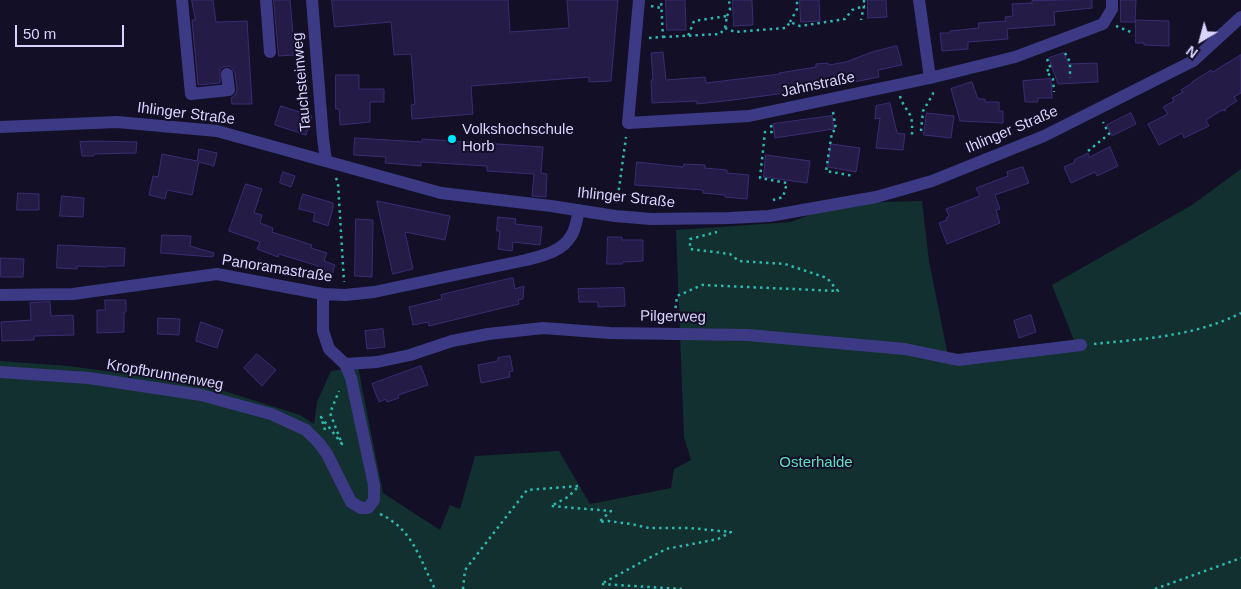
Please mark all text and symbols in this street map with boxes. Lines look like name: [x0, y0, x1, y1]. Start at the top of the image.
scale bar: [18, 15, 126, 47]
north arrow: [1176, 15, 1226, 65]
text: 50 m: [23, 25, 56, 42]
street label: Tauchsteinweg: [289, 32, 315, 132]
text: N: [1183, 43, 1201, 61]
street label: Jahnstraße: [779, 68, 857, 102]
street label: Ihlinger Straße: [136, 99, 236, 129]
street label: Ihlinger Straße: [963, 102, 1061, 158]
place label: Volkshochschule Horb: [462, 121, 574, 156]
marker: Volkshochschule Horb: [446, 133, 458, 145]
street label: Ihlinger Straße: [576, 184, 676, 212]
street label: Panoramastraße: [220, 251, 334, 287]
street label: Pilgerweg: [640, 307, 706, 327]
street label: Kropfbrunnenweg: [105, 356, 225, 394]
park label: Osterhalde: [779, 454, 853, 472]

